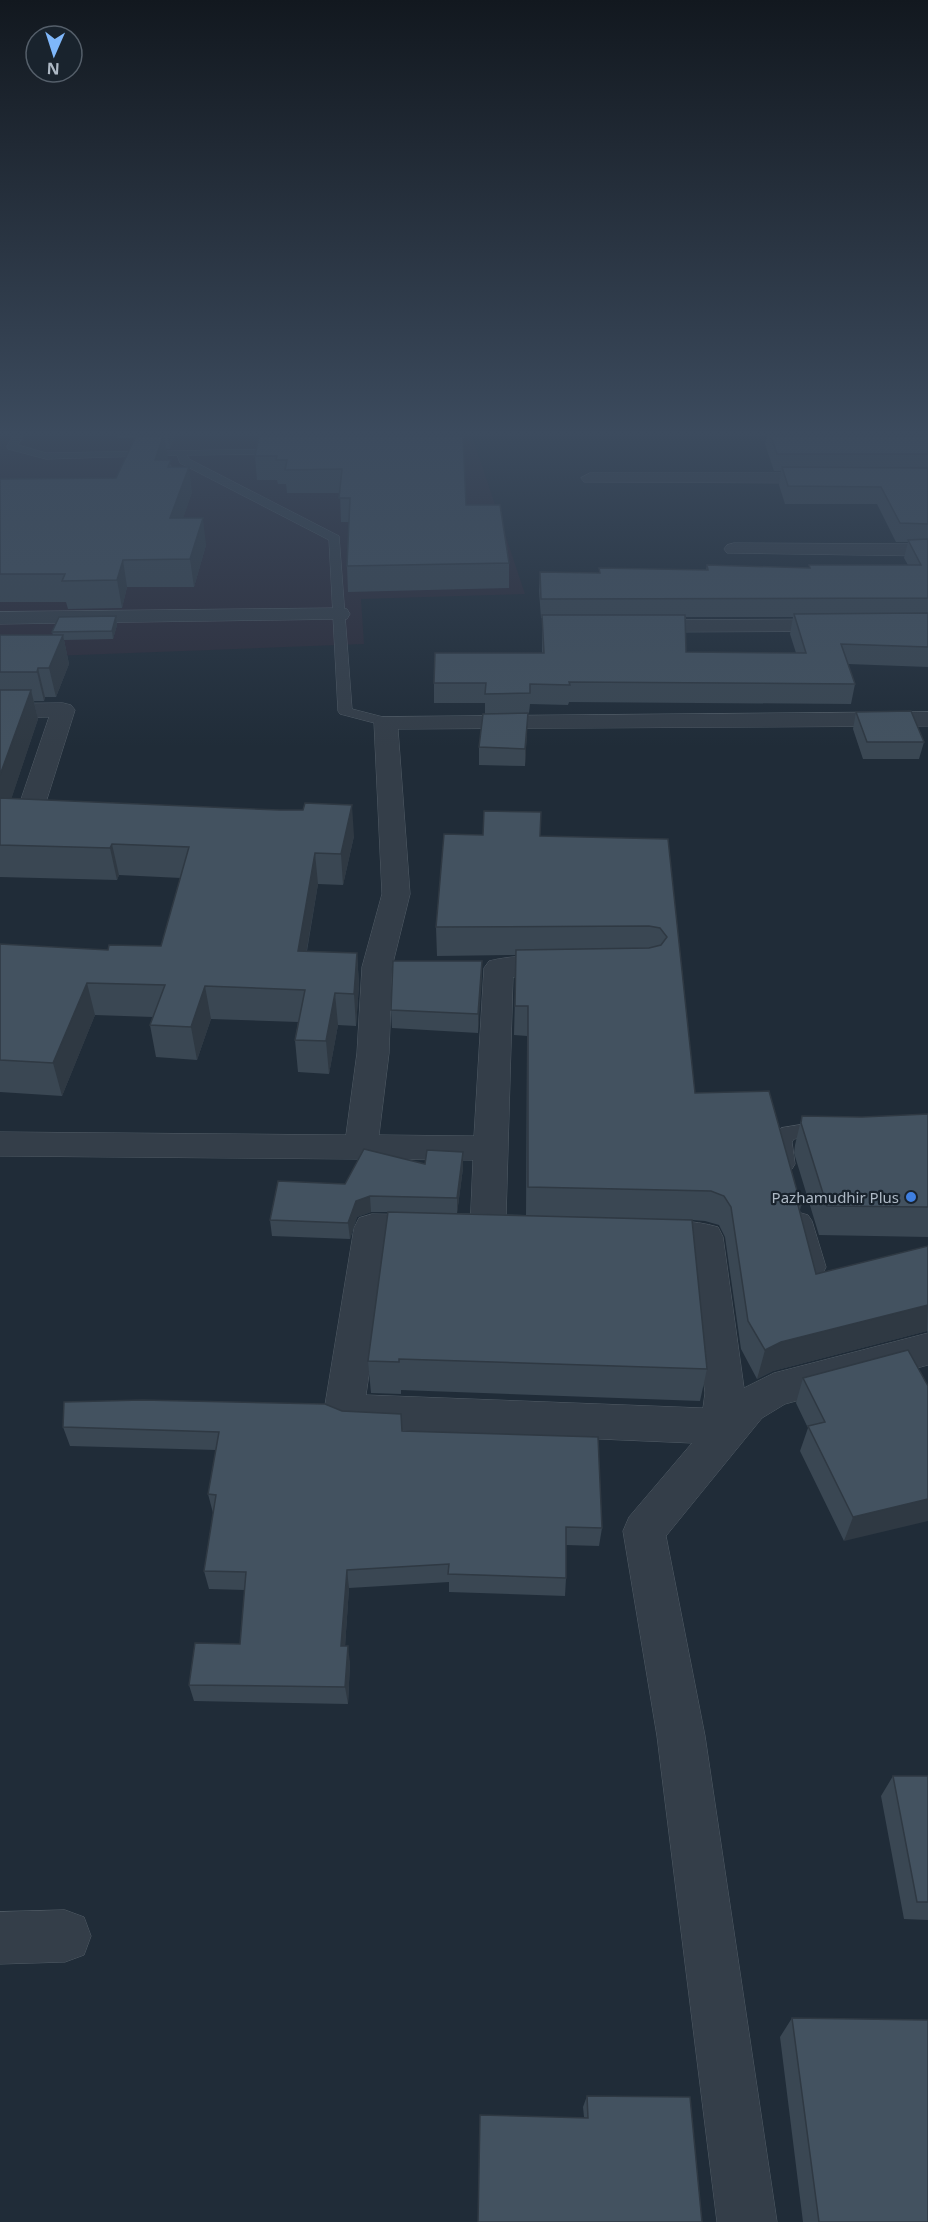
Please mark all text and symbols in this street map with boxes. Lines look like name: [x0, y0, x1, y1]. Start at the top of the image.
north arrow: [24, 24, 84, 84]
text: N: [46, 58, 60, 80]
place label: Pazhamudhir Plus: [772, 1187, 899, 1207]
marker: Pazhamudhir Plus: [904, 1190, 918, 1204]

